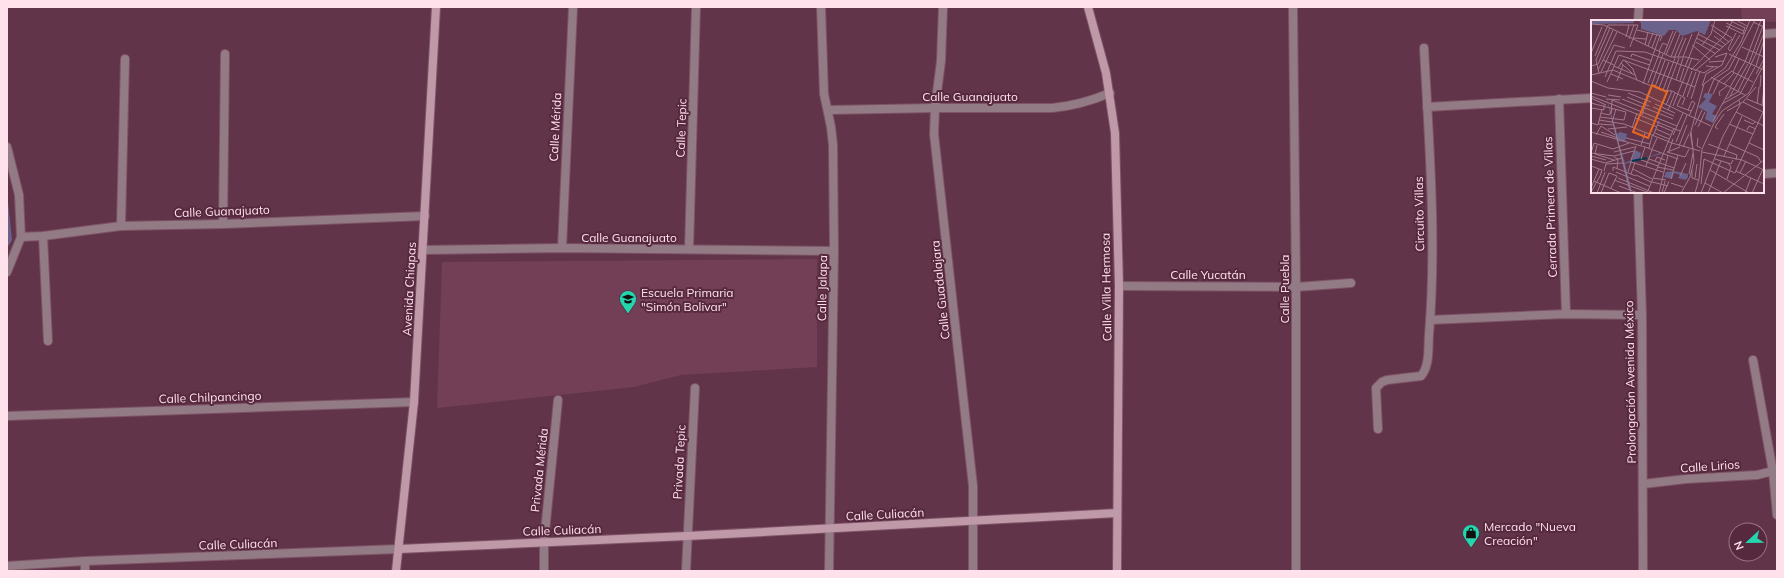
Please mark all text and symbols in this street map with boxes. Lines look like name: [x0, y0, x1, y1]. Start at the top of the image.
inset map: [1591, 20, 1764, 193]
street label: Calle Guanajuato: [922, 89, 1018, 104]
street label: Calle Mérida: [546, 92, 564, 162]
street label: Calle Tepic: [672, 98, 690, 158]
street label: Cerrada Primera de Villas: [1540, 136, 1560, 278]
street label: Circuito Villas: [1411, 176, 1427, 252]
street label: Calle Guanajuato: [174, 202, 270, 220]
street label: Calle Guanajuato: [581, 230, 677, 245]
street label: Calle Villa Hermosa: [1098, 233, 1114, 341]
street label: Calle Guadalajara: [927, 240, 953, 340]
street label: Avenida Chiapas: [399, 241, 419, 337]
street label: Calle Puebla: [1277, 254, 1292, 324]
street label: Calle Jalapa: [814, 255, 830, 321]
street label: Calle Yucatán: [1170, 267, 1246, 282]
place label: Escuela Primaria "Simón Bolivar": [641, 285, 734, 314]
school or university icon: Escuela Primaria "Simón Bolivar": [618, 289, 638, 314]
street label: Prolongación Avenida México: [1621, 300, 1639, 464]
street label: Calle Chilpancingo: [158, 388, 262, 406]
street label: Privada Tepic: [670, 424, 688, 500]
street label: Privada Mérida: [527, 427, 551, 513]
street label: Calle Lirios: [1680, 456, 1740, 476]
street label: Calle Culiacán: [845, 504, 925, 524]
place label: Mercado "Nueva Creación": [1484, 519, 1576, 548]
street label: Calle Culiacán: [522, 521, 602, 539]
north arrow: [1728, 522, 1768, 562]
shop icon: Mercado "Nueva Creación": [1461, 523, 1481, 548]
street label: Calle Culiacán: [198, 535, 278, 553]
text: N: [1731, 539, 1747, 552]

